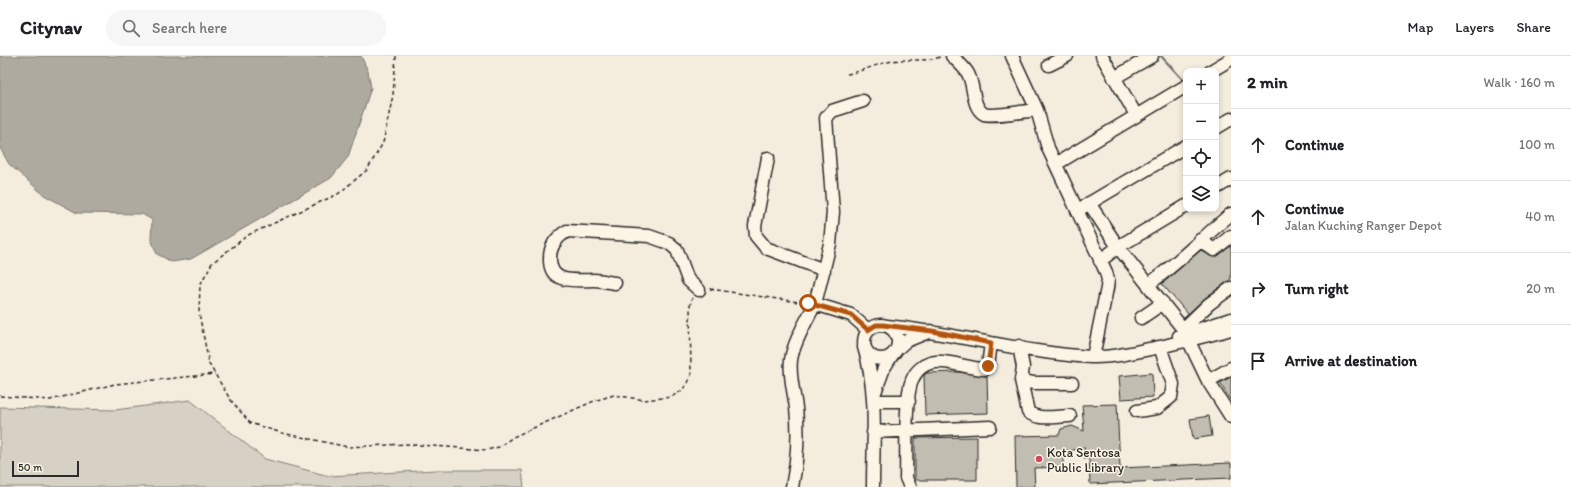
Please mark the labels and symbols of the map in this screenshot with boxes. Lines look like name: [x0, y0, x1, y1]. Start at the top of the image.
route start: [799, 294, 817, 312]
route end: [979, 357, 997, 375]
place label: Kota Sentosa Public Library: [1047, 445, 1124, 475]
marker: Kota Sentosa Public Library: [1034, 454, 1044, 464]
scale bar: [12, 459, 79, 478]

